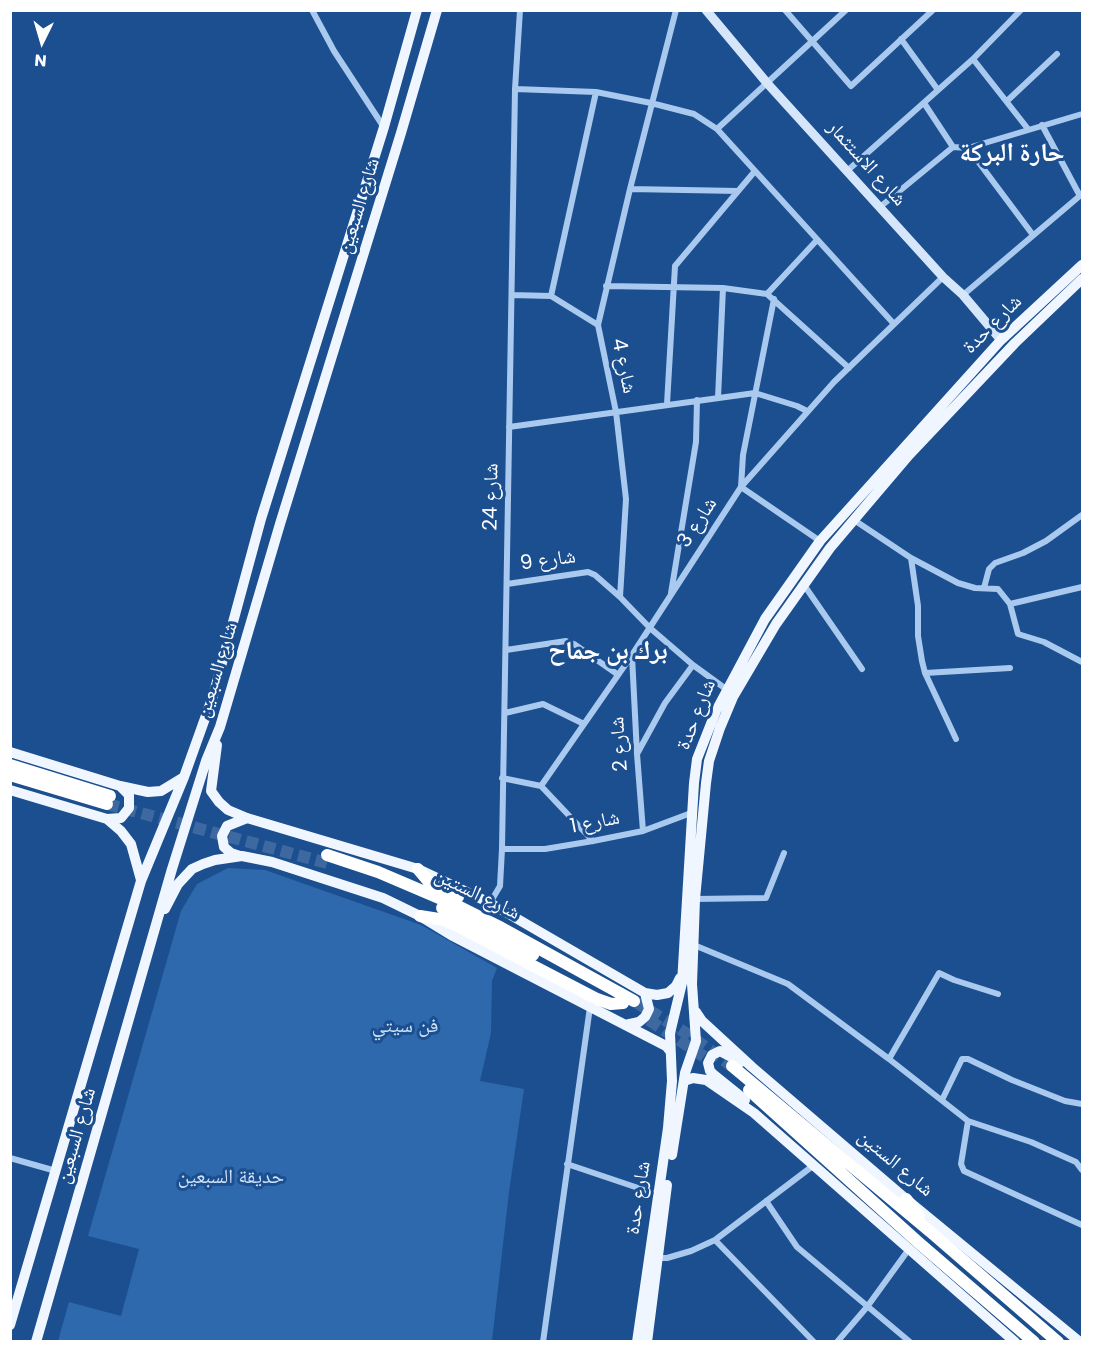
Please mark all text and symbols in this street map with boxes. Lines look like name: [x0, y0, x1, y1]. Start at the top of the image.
north arrow: [12, 12, 72, 72]
text: N: [33, 48, 47, 72]
street label: شارع الاستثمار: [821, 116, 911, 212]
district label: حارة البركة: [959, 138, 1065, 170]
street label: شارع السبعين: [334, 155, 386, 257]
street label: شارع حدة: [958, 290, 1028, 360]
street label: شارع 4: [605, 336, 641, 396]
street label: شارع 24: [479, 463, 505, 531]
street label: شارع 3: [673, 493, 723, 553]
street label: شارع 9: [519, 545, 577, 577]
street label: شارع السبعين: [192, 619, 244, 721]
district label: برك بن جماح: [548, 636, 668, 668]
street label: شارع حدة: [672, 676, 722, 754]
street label: شارع 2: [606, 716, 634, 772]
street label: شارع 1: [568, 806, 622, 840]
street label: شارع الستين: [431, 864, 523, 926]
park label: فن سيتي: [372, 1015, 438, 1039]
street label: شارع السبعين: [52, 1085, 102, 1187]
street label: شارع الستين: [852, 1125, 938, 1203]
street label: شارع حدة: [621, 1160, 657, 1236]
park label: حديقة السبعين: [178, 1166, 284, 1190]

